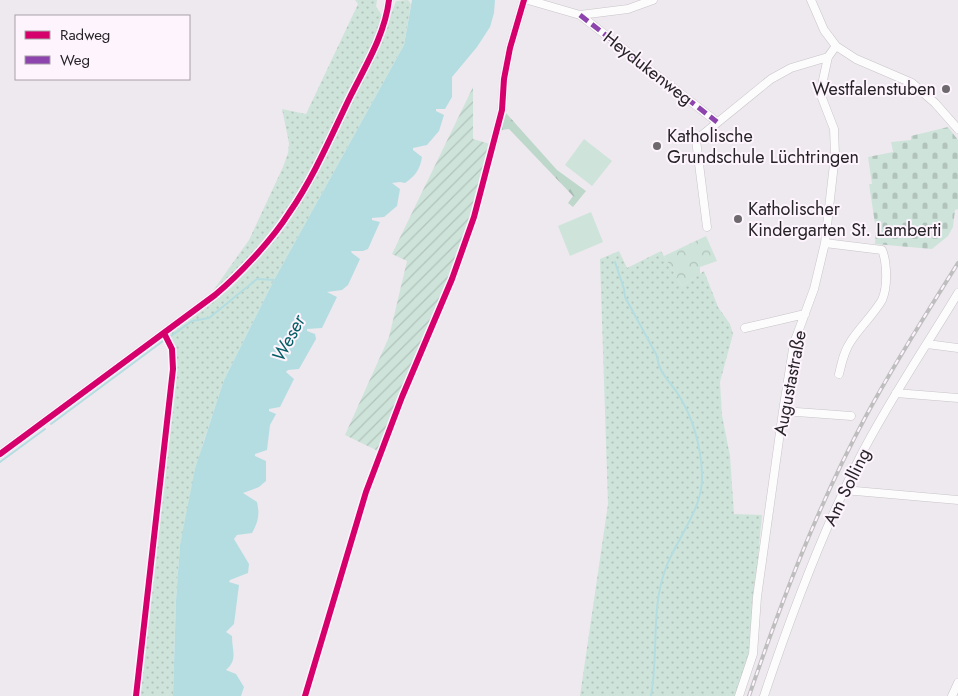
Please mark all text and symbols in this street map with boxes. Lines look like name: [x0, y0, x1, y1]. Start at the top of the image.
legend: [15, 15, 190, 80]
text: Radweg: [60, 24, 110, 46]
street label: Heydukenweg: [598, 25, 698, 111]
text: Weg: [60, 49, 90, 71]
place label: Westfalenstuben: [812, 76, 936, 102]
marker: Westfalenstuben: [940, 83, 952, 95]
place label: Katholische Grundschule Lüchtringen: [667, 123, 859, 170]
marker: Katholische Grundschule Lüchtringen: [651, 140, 663, 152]
place label: Katholischer Kindergarten St. Lamberti: [748, 196, 942, 243]
marker: Katholischer Kindergarten St. Lamberti: [732, 213, 744, 225]
water label: Weser: [265, 309, 313, 366]
street label: Augustastraße: [767, 328, 813, 438]
street label: Am Solling: [817, 444, 877, 530]

